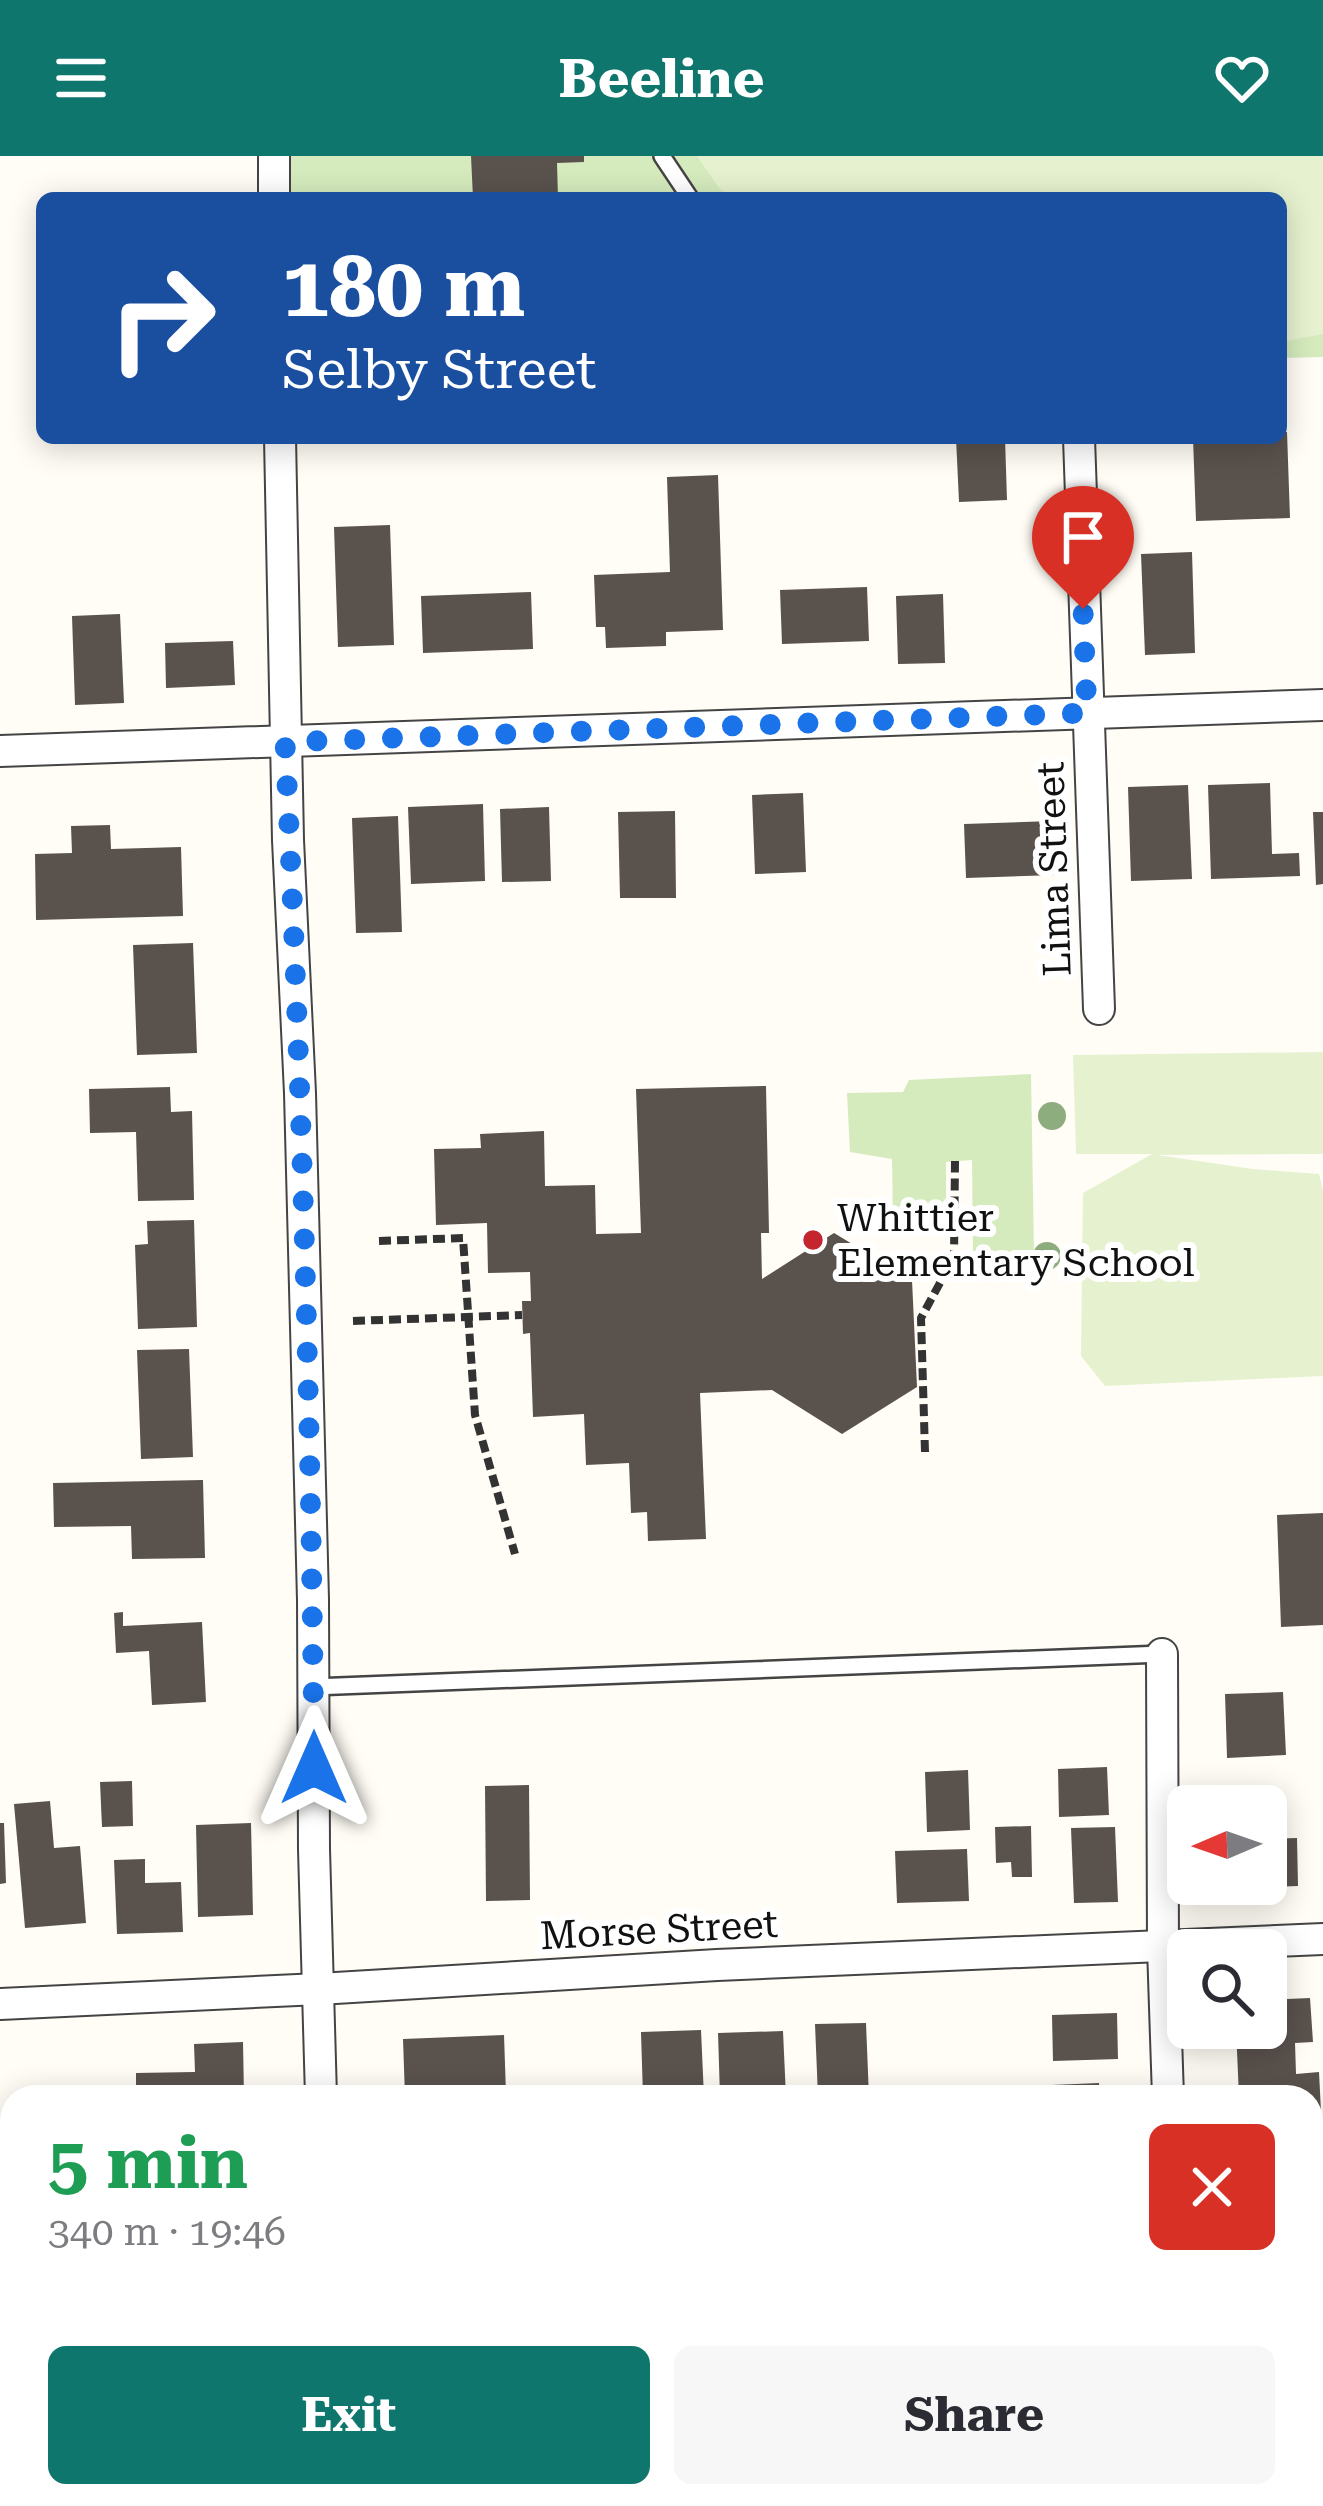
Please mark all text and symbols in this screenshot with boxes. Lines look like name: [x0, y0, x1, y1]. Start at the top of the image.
icon: menu: [48, 45, 114, 111]
icon: heart: [1209, 45, 1275, 111]
text: Beeline: [558, 47, 765, 110]
text: 180 m: [282, 238, 525, 336]
icon: right: [84, 240, 240, 396]
text: Selby Street: [282, 338, 596, 401]
pin: [1032, 486, 1134, 609]
icon: arrive: [1050, 504, 1116, 570]
street label: Lima Street: [1027, 761, 1081, 977]
place label: Whittier Elementary School: [837, 1195, 1195, 1286]
marker: Whittier Elementary School: [800, 1227, 826, 1253]
position arrow: [251, 1705, 377, 1831]
north arrow: [1167, 1785, 1287, 1905]
map controls: [1167, 1785, 1287, 2049]
street label: Morse Street: [539, 1901, 779, 1959]
button: search: [1167, 1929, 1287, 2049]
text: 5 min: [48, 2121, 248, 2206]
button: close: [1149, 2124, 1275, 2250]
text: 340 m · 19:46: [48, 2209, 286, 2255]
button: Exit: [48, 2346, 650, 2484]
button: Share: [674, 2346, 1275, 2484]

